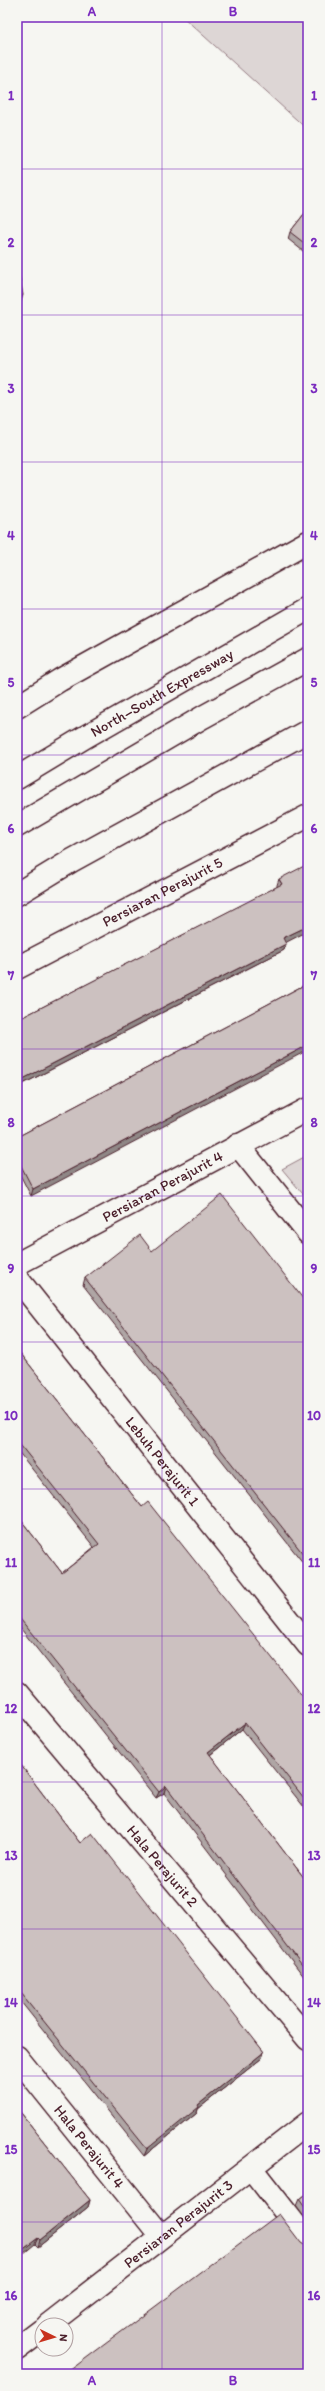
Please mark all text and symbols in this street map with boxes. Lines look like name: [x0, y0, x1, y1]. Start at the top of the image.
text: A: [87, 4, 97, 19]
text: B: [229, 4, 238, 19]
text: 1: [8, 88, 14, 103]
text: 1: [311, 88, 317, 103]
text: 2: [8, 235, 15, 250]
text: 2: [311, 235, 318, 250]
text: 3: [7, 381, 15, 396]
text: 3: [310, 381, 318, 396]
text: 4: [7, 528, 15, 543]
text: 4: [310, 528, 318, 543]
street label: North–South Expressway: [87, 645, 236, 741]
text: 5: [8, 675, 15, 690]
text: 5: [311, 675, 318, 690]
text: 6: [8, 821, 15, 836]
text: 6: [311, 821, 318, 836]
street label: Persiaran Perajurit 5: [99, 853, 226, 931]
text: 7: [7, 968, 15, 983]
text: 7: [310, 968, 318, 983]
text: 8: [7, 1115, 15, 1130]
text: 8: [310, 1115, 318, 1130]
street label: Persiaran Perajurit 4: [99, 1147, 226, 1226]
text: 9: [8, 1261, 15, 1276]
text: 9: [311, 1261, 318, 1276]
text: 10: [4, 1408, 18, 1423]
text: 10: [307, 1408, 321, 1423]
street label: Lebuh Perajurit 1: [122, 1413, 203, 1510]
text: 11: [5, 1555, 17, 1570]
text: 11: [308, 1555, 320, 1570]
text: 12: [5, 1701, 18, 1716]
text: 12: [308, 1701, 321, 1716]
street label: Hala Perajurit 2: [123, 1821, 202, 1911]
text: 13: [4, 1848, 18, 1863]
text: 13: [307, 1848, 321, 1863]
text: 14: [4, 1995, 18, 2010]
text: 14: [307, 1995, 321, 2010]
street label: Hala Perajurit 4: [50, 2101, 128, 2192]
text: 15: [5, 2142, 18, 2157]
text: 15: [308, 2142, 321, 2157]
street label: Persiaran Perajurit 3: [120, 2176, 237, 2272]
text: 16: [5, 2288, 18, 2303]
text: 16: [308, 2288, 321, 2303]
north arrow: [34, 2317, 74, 2357]
text: N: [57, 2334, 70, 2342]
text: A: [87, 2373, 97, 2388]
text: B: [229, 2373, 238, 2388]

